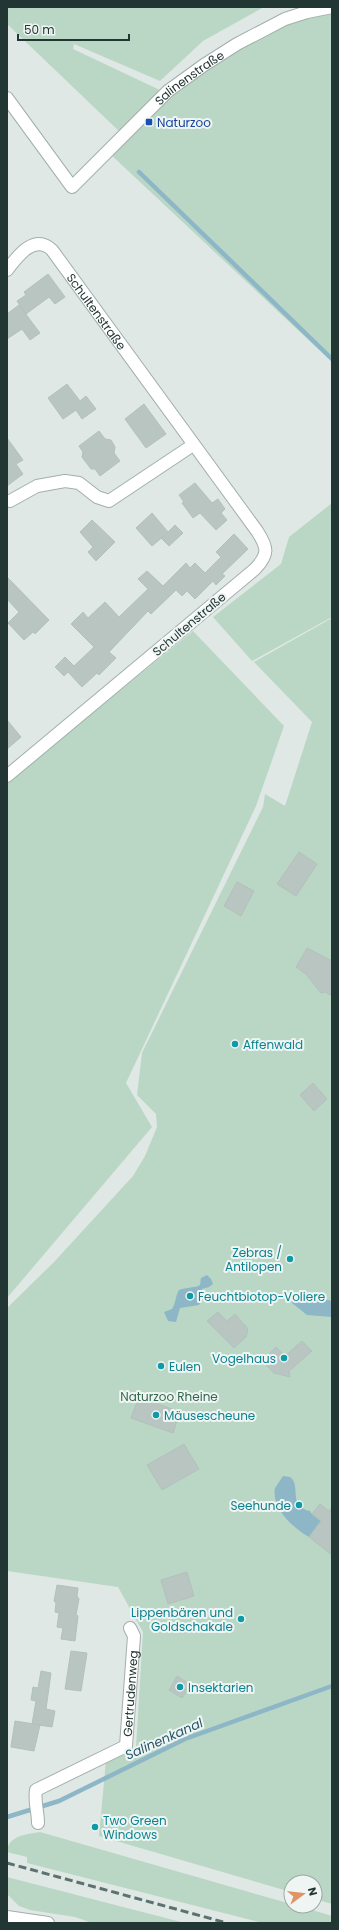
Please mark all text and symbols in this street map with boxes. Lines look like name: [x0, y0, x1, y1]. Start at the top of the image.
scale bar: [18, 16, 129, 42]
text: 50 m: [24, 21, 55, 38]
street label: Salinenstraße: [150, 46, 227, 109]
place label: Naturzoo: [157, 114, 211, 131]
marker: Naturzoo: [144, 117, 154, 127]
street label: Schultenstraße: [63, 270, 130, 353]
street label: Schultenstraße: [149, 588, 229, 660]
place label: Affenwald: [243, 1036, 303, 1053]
marker: Affenwald: [230, 1039, 240, 1049]
place label: Zebras / Antilopen: [225, 1244, 282, 1275]
marker: Zebras / Antilopen: [285, 1254, 295, 1264]
place label: Feuchtbiotop-Voliere: [198, 1288, 325, 1305]
marker: Feuchtbiotop-Voliere: [185, 1291, 195, 1301]
place label: Vogelhaus: [212, 1350, 276, 1367]
marker: Vogelhaus: [279, 1353, 289, 1363]
place label: Eulen: [169, 1358, 201, 1375]
marker: Eulen: [156, 1361, 166, 1371]
park label: Naturzoo Rheine: [120, 1388, 218, 1405]
place label: Mäusescheune: [164, 1407, 255, 1424]
marker: Mäusescheune: [151, 1410, 161, 1420]
place label: Seehunde: [230, 1497, 291, 1514]
marker: Seehunde: [294, 1500, 304, 1510]
place label: Lippenbären und Goldschakale: [131, 1604, 233, 1635]
marker: Lippenbären und Goldschakale: [236, 1614, 246, 1624]
street label: Gertrudenweg: [118, 1650, 141, 1737]
place label: Insektarien: [188, 1679, 254, 1696]
marker: Insektarien: [175, 1682, 185, 1692]
water label: Salinenkanal: [122, 1713, 207, 1765]
place label: Two Green Windows: [103, 1812, 167, 1843]
marker: Two Green Windows: [90, 1822, 100, 1832]
north arrow: [283, 1874, 323, 1914]
text: N: [304, 1885, 321, 1897]

